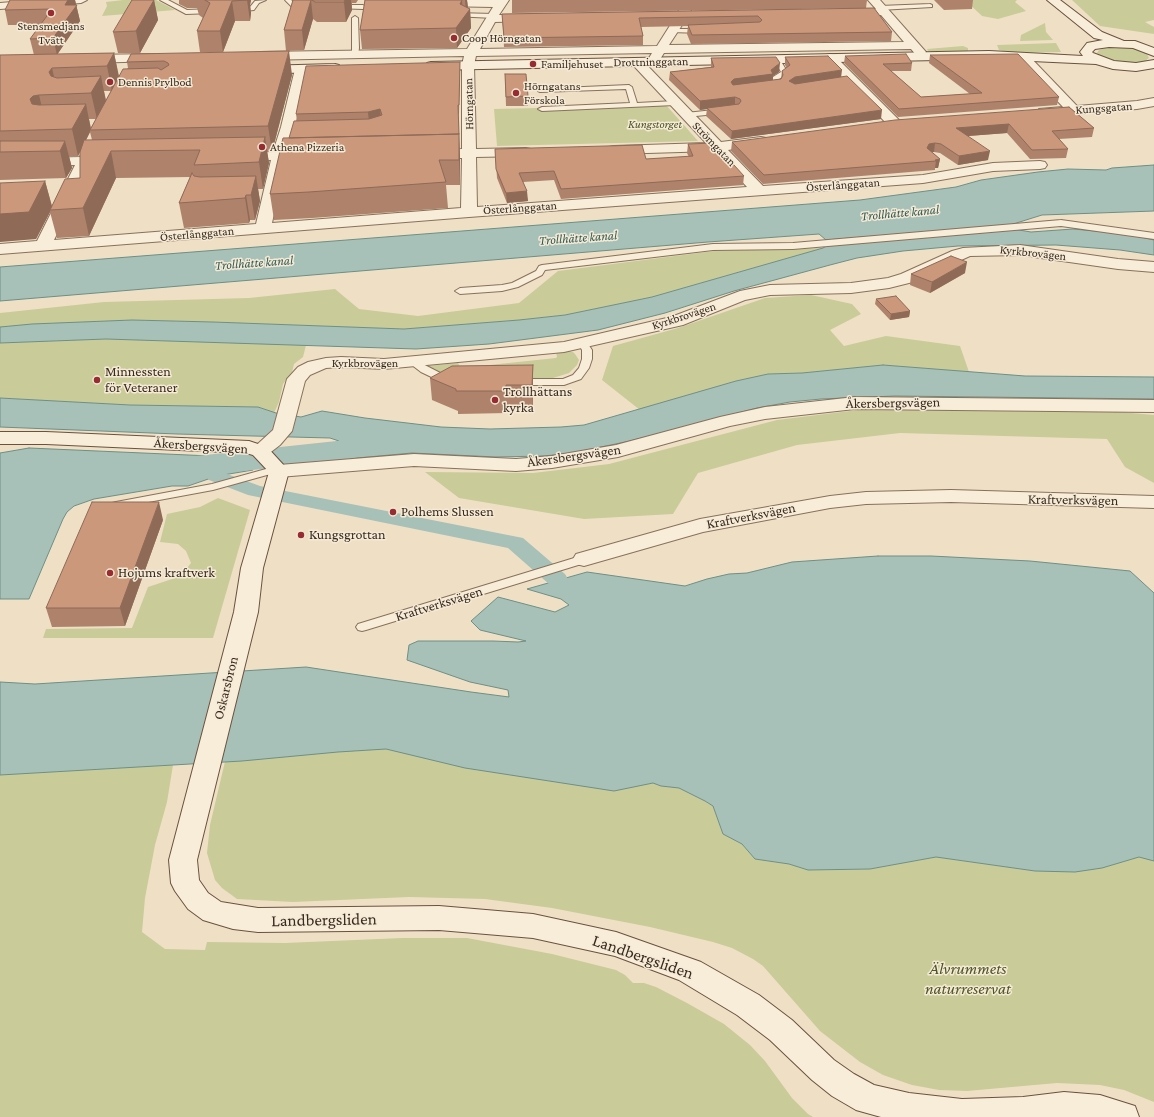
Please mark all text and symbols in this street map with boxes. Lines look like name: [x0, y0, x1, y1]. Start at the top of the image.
marker: Stensmedjans Tvätt: [46, 8, 56, 18]
place label: Stensmedjans Tvätt: [18, 19, 84, 47]
place label: Coop Hörngatan: [462, 31, 541, 45]
marker: Coop Hörngatan: [449, 33, 459, 43]
street label: Drottninggatan: [613, 54, 689, 70]
place label: Familjehuset: [541, 57, 603, 71]
marker: Familjehuset: [528, 59, 538, 69]
place label: Dennis Prylbod: [118, 75, 192, 89]
marker: Dennis Prylbod: [105, 77, 115, 87]
street label: Hörngatan: [461, 78, 477, 130]
place label: Hörngatans Förskola: [524, 79, 580, 107]
marker: Hörngatans Förskola: [511, 88, 521, 98]
street label: Kungsgatan: [1075, 99, 1133, 117]
park label: Kungstorget: [628, 117, 682, 131]
street label: Strömgatan: [689, 119, 739, 169]
place label: Athena Pizzeria: [270, 140, 344, 154]
marker: Athena Pizzeria: [257, 142, 267, 152]
street label: Österlånggatan: [805, 175, 881, 195]
street label: Österlånggatan: [482, 198, 558, 218]
water label: Trollhätte kanal: [860, 202, 940, 224]
street label: Österlånggatan: [159, 224, 235, 244]
water label: Trollhätte kanal: [538, 227, 618, 249]
street label: Kyrkbrovägen: [999, 242, 1067, 264]
water label: Trollhätte kanal: [214, 252, 294, 274]
street label: Kyrkbrovägen: [650, 299, 718, 333]
street label: Kyrkbrovägen: [332, 356, 398, 370]
place label: Minnessten för Veteraner: [105, 364, 178, 396]
marker: Minnessten för Veteraner: [92, 375, 102, 385]
place label: Trollhättans kyrka: [503, 384, 572, 416]
street label: Åkersbergsvägen: [846, 394, 940, 412]
marker: Trollhättans kyrka: [490, 395, 500, 405]
street label: Åkersbergsvägen: [153, 434, 249, 458]
street label: Åkersbergsvägen: [526, 441, 622, 471]
street label: Kraftverksvägen: [1028, 491, 1118, 509]
street label: Kraftverksvägen: [705, 499, 797, 533]
place label: Polhems Slussen: [401, 504, 494, 520]
marker: Polhems Slussen: [388, 507, 398, 517]
place label: Kungsgrottan: [309, 527, 386, 543]
marker: Kungsgrottan: [296, 530, 306, 540]
place label: Hojums kraftverk: [118, 565, 215, 581]
marker: Hojums kraftverk: [105, 568, 115, 578]
street label: Kraftverksvägen: [393, 583, 485, 625]
street label: Oskarsbron: [210, 655, 242, 721]
street label: Landbergsliden: [271, 909, 377, 931]
street label: Landbergsliden: [590, 930, 696, 984]
park label: Älvrummets naturreservat: [925, 959, 1011, 999]

